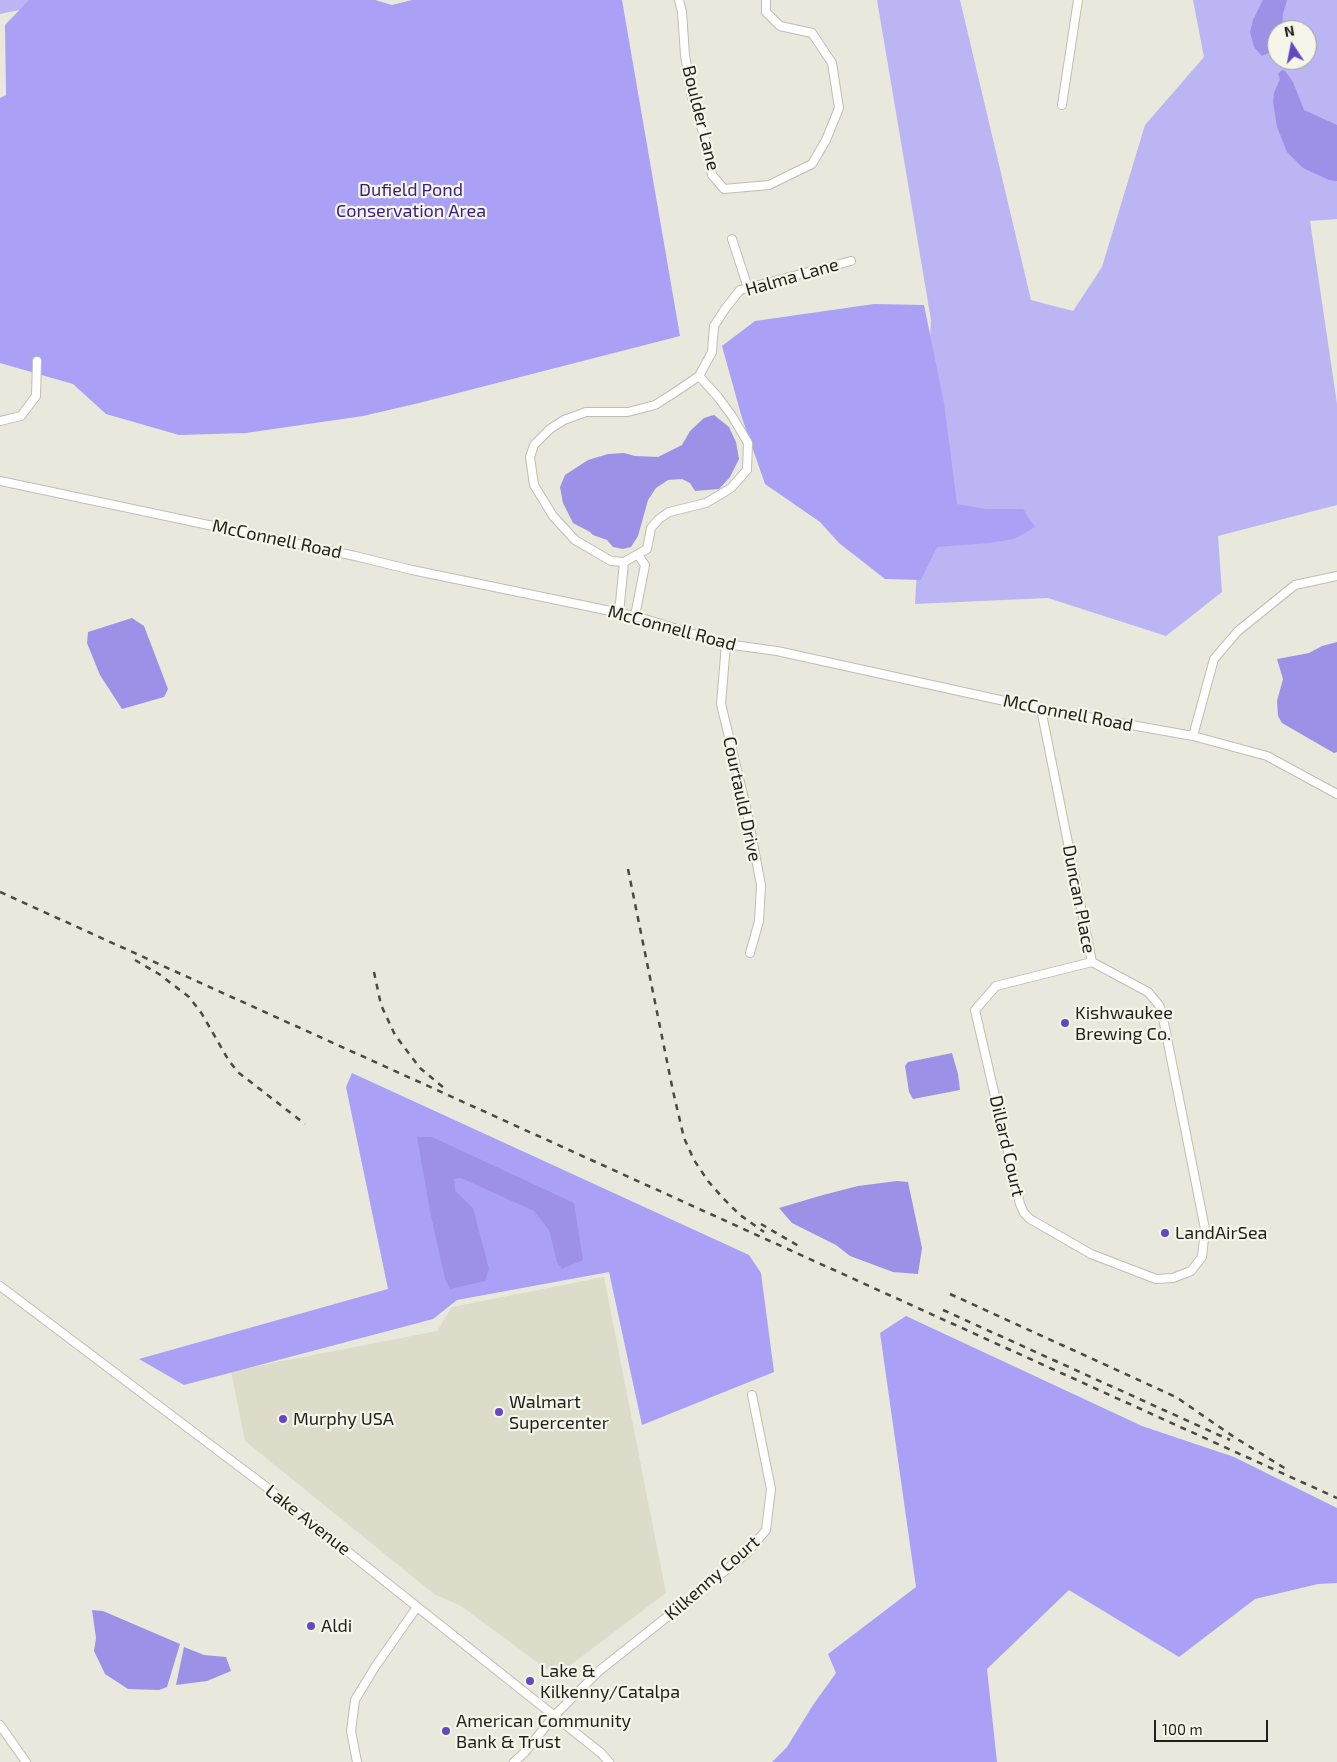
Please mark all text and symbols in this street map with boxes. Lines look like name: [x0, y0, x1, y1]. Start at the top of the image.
north arrow: [1267, 20, 1317, 70]
text: N: [1283, 21, 1296, 40]
street label: Boulder Lane: [678, 63, 724, 173]
park label: Dufield Pond Conservation Area: [336, 179, 486, 222]
street label: Halma Lane: [743, 253, 841, 301]
street label: McConnell Road: [210, 515, 344, 563]
street label: McConnell Road: [606, 601, 738, 655]
street label: McConnell Road: [1001, 690, 1135, 736]
street label: Courtauld Drive: [718, 734, 766, 864]
street label: Duncan Place: [1058, 843, 1100, 955]
place label: Kishwaukee Brewing Co.: [1075, 1002, 1173, 1044]
marker: Kishwaukee Brewing Co.: [1059, 1017, 1071, 1029]
street label: Dillard Court: [985, 1093, 1029, 1199]
place label: LandAirSea: [1175, 1222, 1267, 1244]
marker: LandAirSea: [1159, 1227, 1171, 1239]
place label: Walmart Supercenter: [509, 1391, 609, 1434]
marker: Walmart Supercenter: [493, 1406, 505, 1418]
place label: Murphy USA: [293, 1408, 394, 1430]
marker: Murphy USA: [277, 1413, 289, 1425]
street label: Lake Avenue: [261, 1480, 355, 1560]
street label: Kilkenny Court: [660, 1531, 764, 1625]
place label: Aldi: [321, 1615, 352, 1637]
marker: Aldi: [305, 1620, 317, 1632]
place label: Lake & Kilkenny/Catalpa: [540, 1660, 680, 1702]
marker: Lake & Kilkenny/Catalpa: [524, 1675, 536, 1687]
place label: American Community Bank & Trust: [456, 1710, 631, 1752]
scale bar: [1157, 1710, 1271, 1742]
text: 100 m: [1162, 1720, 1203, 1738]
marker: American Community Bank & Trust: [440, 1725, 452, 1737]

